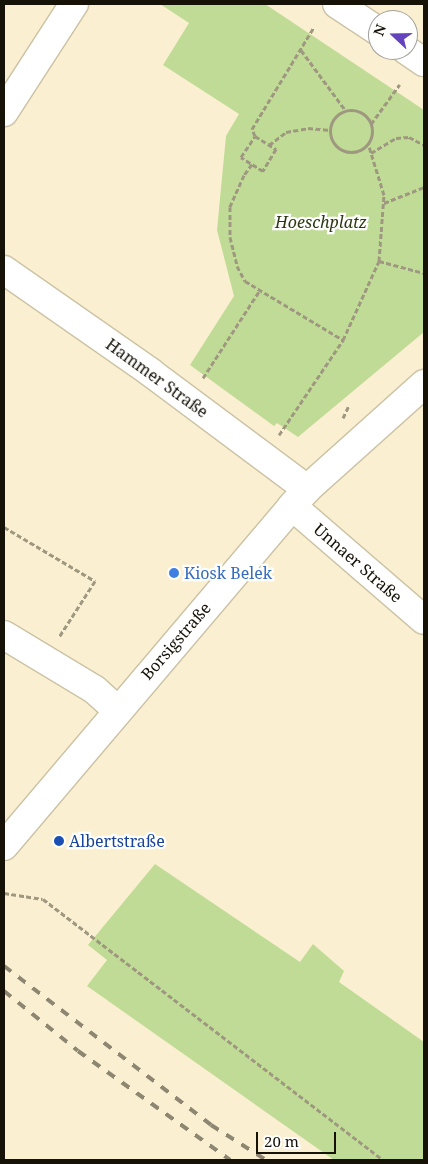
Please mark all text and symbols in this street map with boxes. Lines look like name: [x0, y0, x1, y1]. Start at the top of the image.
north arrow: [368, 10, 418, 60]
text: N: [369, 21, 390, 38]
park label: Hoeschplatz: [275, 212, 367, 232]
street label: Hammer Straße: [102, 334, 212, 422]
street label: Unnaer Straße: [310, 519, 406, 607]
place label: Kiosk Belek: [184, 563, 272, 583]
marker: Kiosk Belek: [168, 567, 180, 579]
street label: Borsigstraße: [137, 598, 215, 684]
place label: Albertstraße: [69, 831, 165, 851]
marker: Albertstraße: [53, 835, 65, 847]
scale bar: [258, 1122, 338, 1154]
text: 20 m: [264, 1131, 299, 1151]

